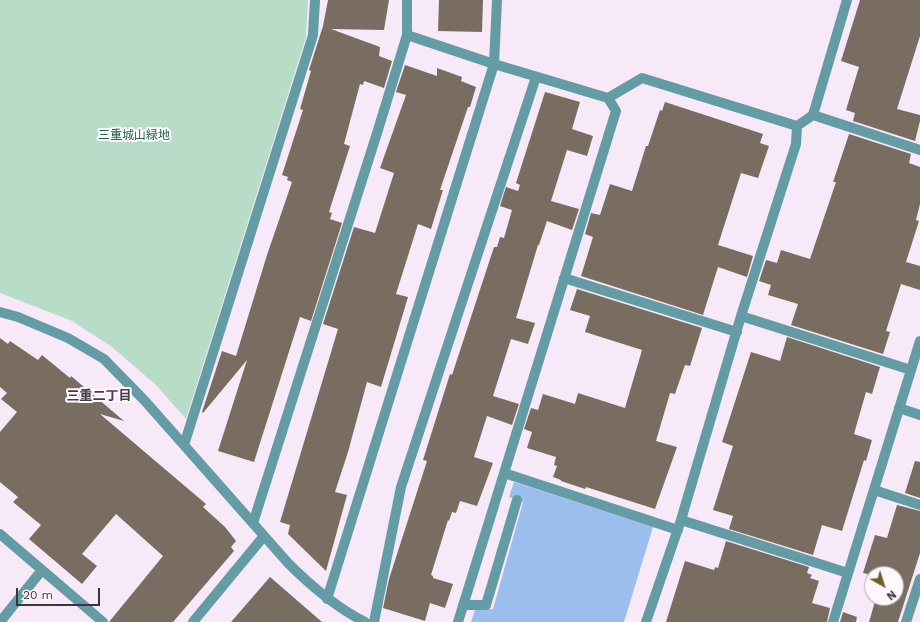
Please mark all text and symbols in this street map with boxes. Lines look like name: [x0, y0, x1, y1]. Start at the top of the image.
park label: 三重城山緑地: [98, 128, 170, 142]
district label: 三重二丁目: [67, 388, 131, 404]
north arrow: [864, 566, 904, 606]
scale bar: [18, 580, 102, 606]
text: N: [884, 587, 898, 603]
text: 20 m: [23, 588, 53, 602]

